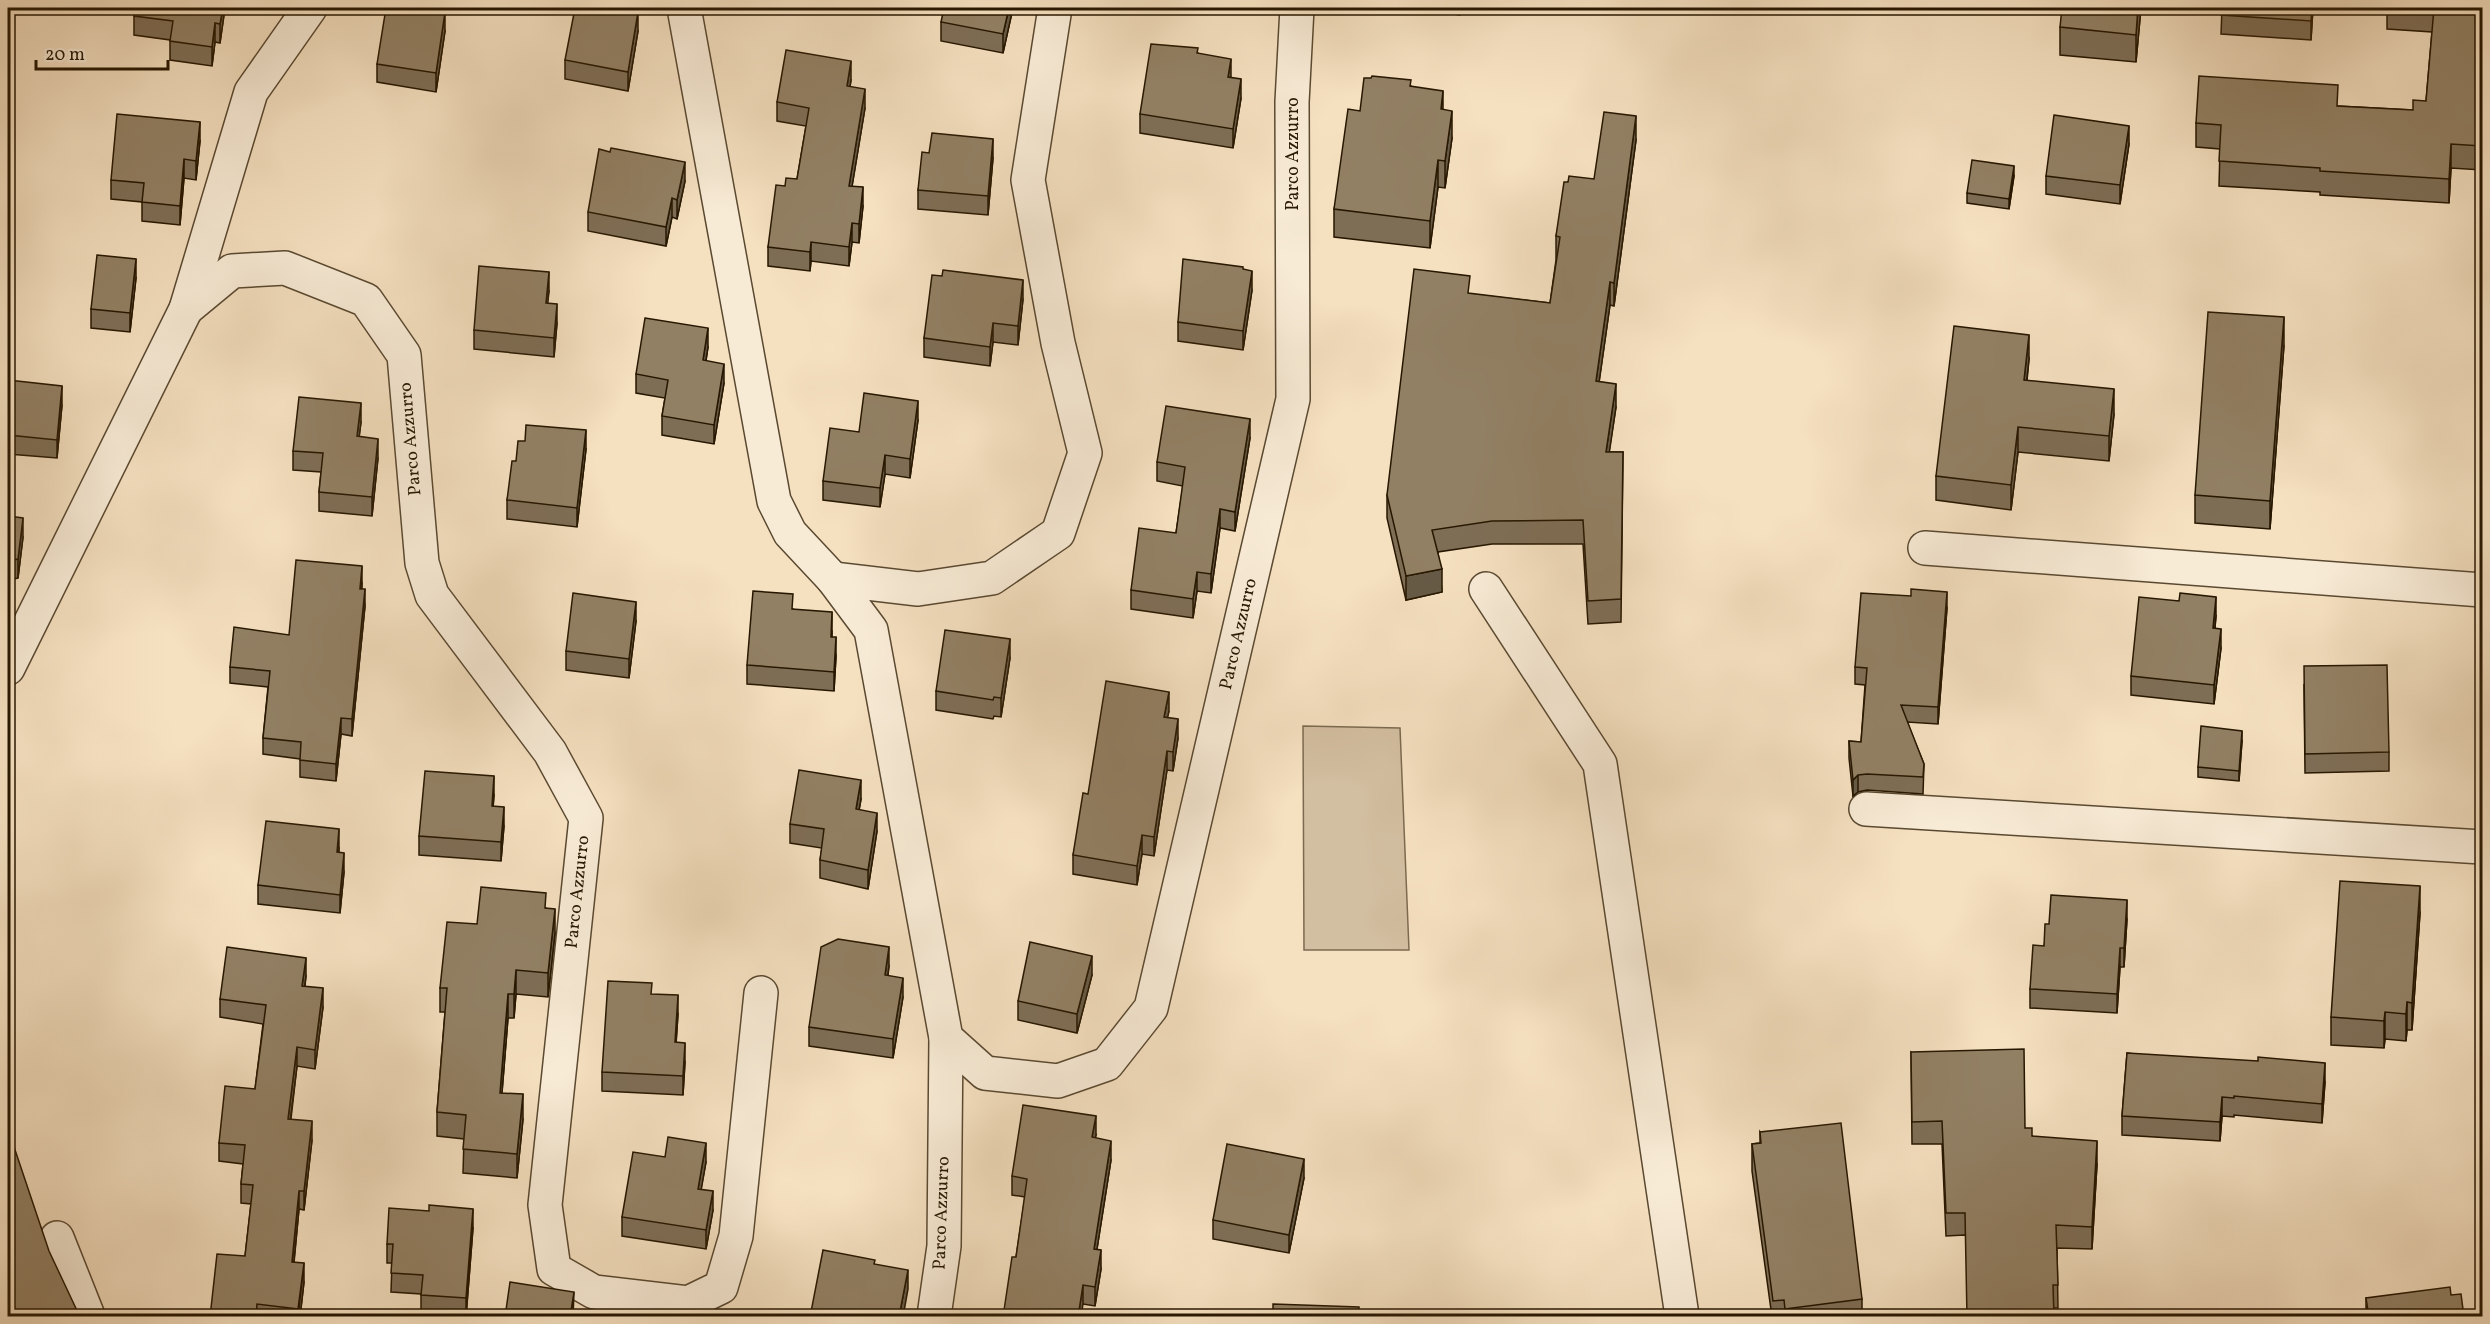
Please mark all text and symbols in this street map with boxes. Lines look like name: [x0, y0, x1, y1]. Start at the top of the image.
scale bar: [36, 33, 168, 71]
text: 20 m: [45, 43, 85, 68]
street label: Parco Azzurro: [1281, 97, 1306, 211]
street label: Parco Azzurro: [394, 381, 428, 497]
street label: Parco Azzurro: [1214, 576, 1264, 692]
street label: Parco Azzurro: [560, 834, 596, 950]
street label: Parco Azzurro: [928, 1156, 956, 1270]

